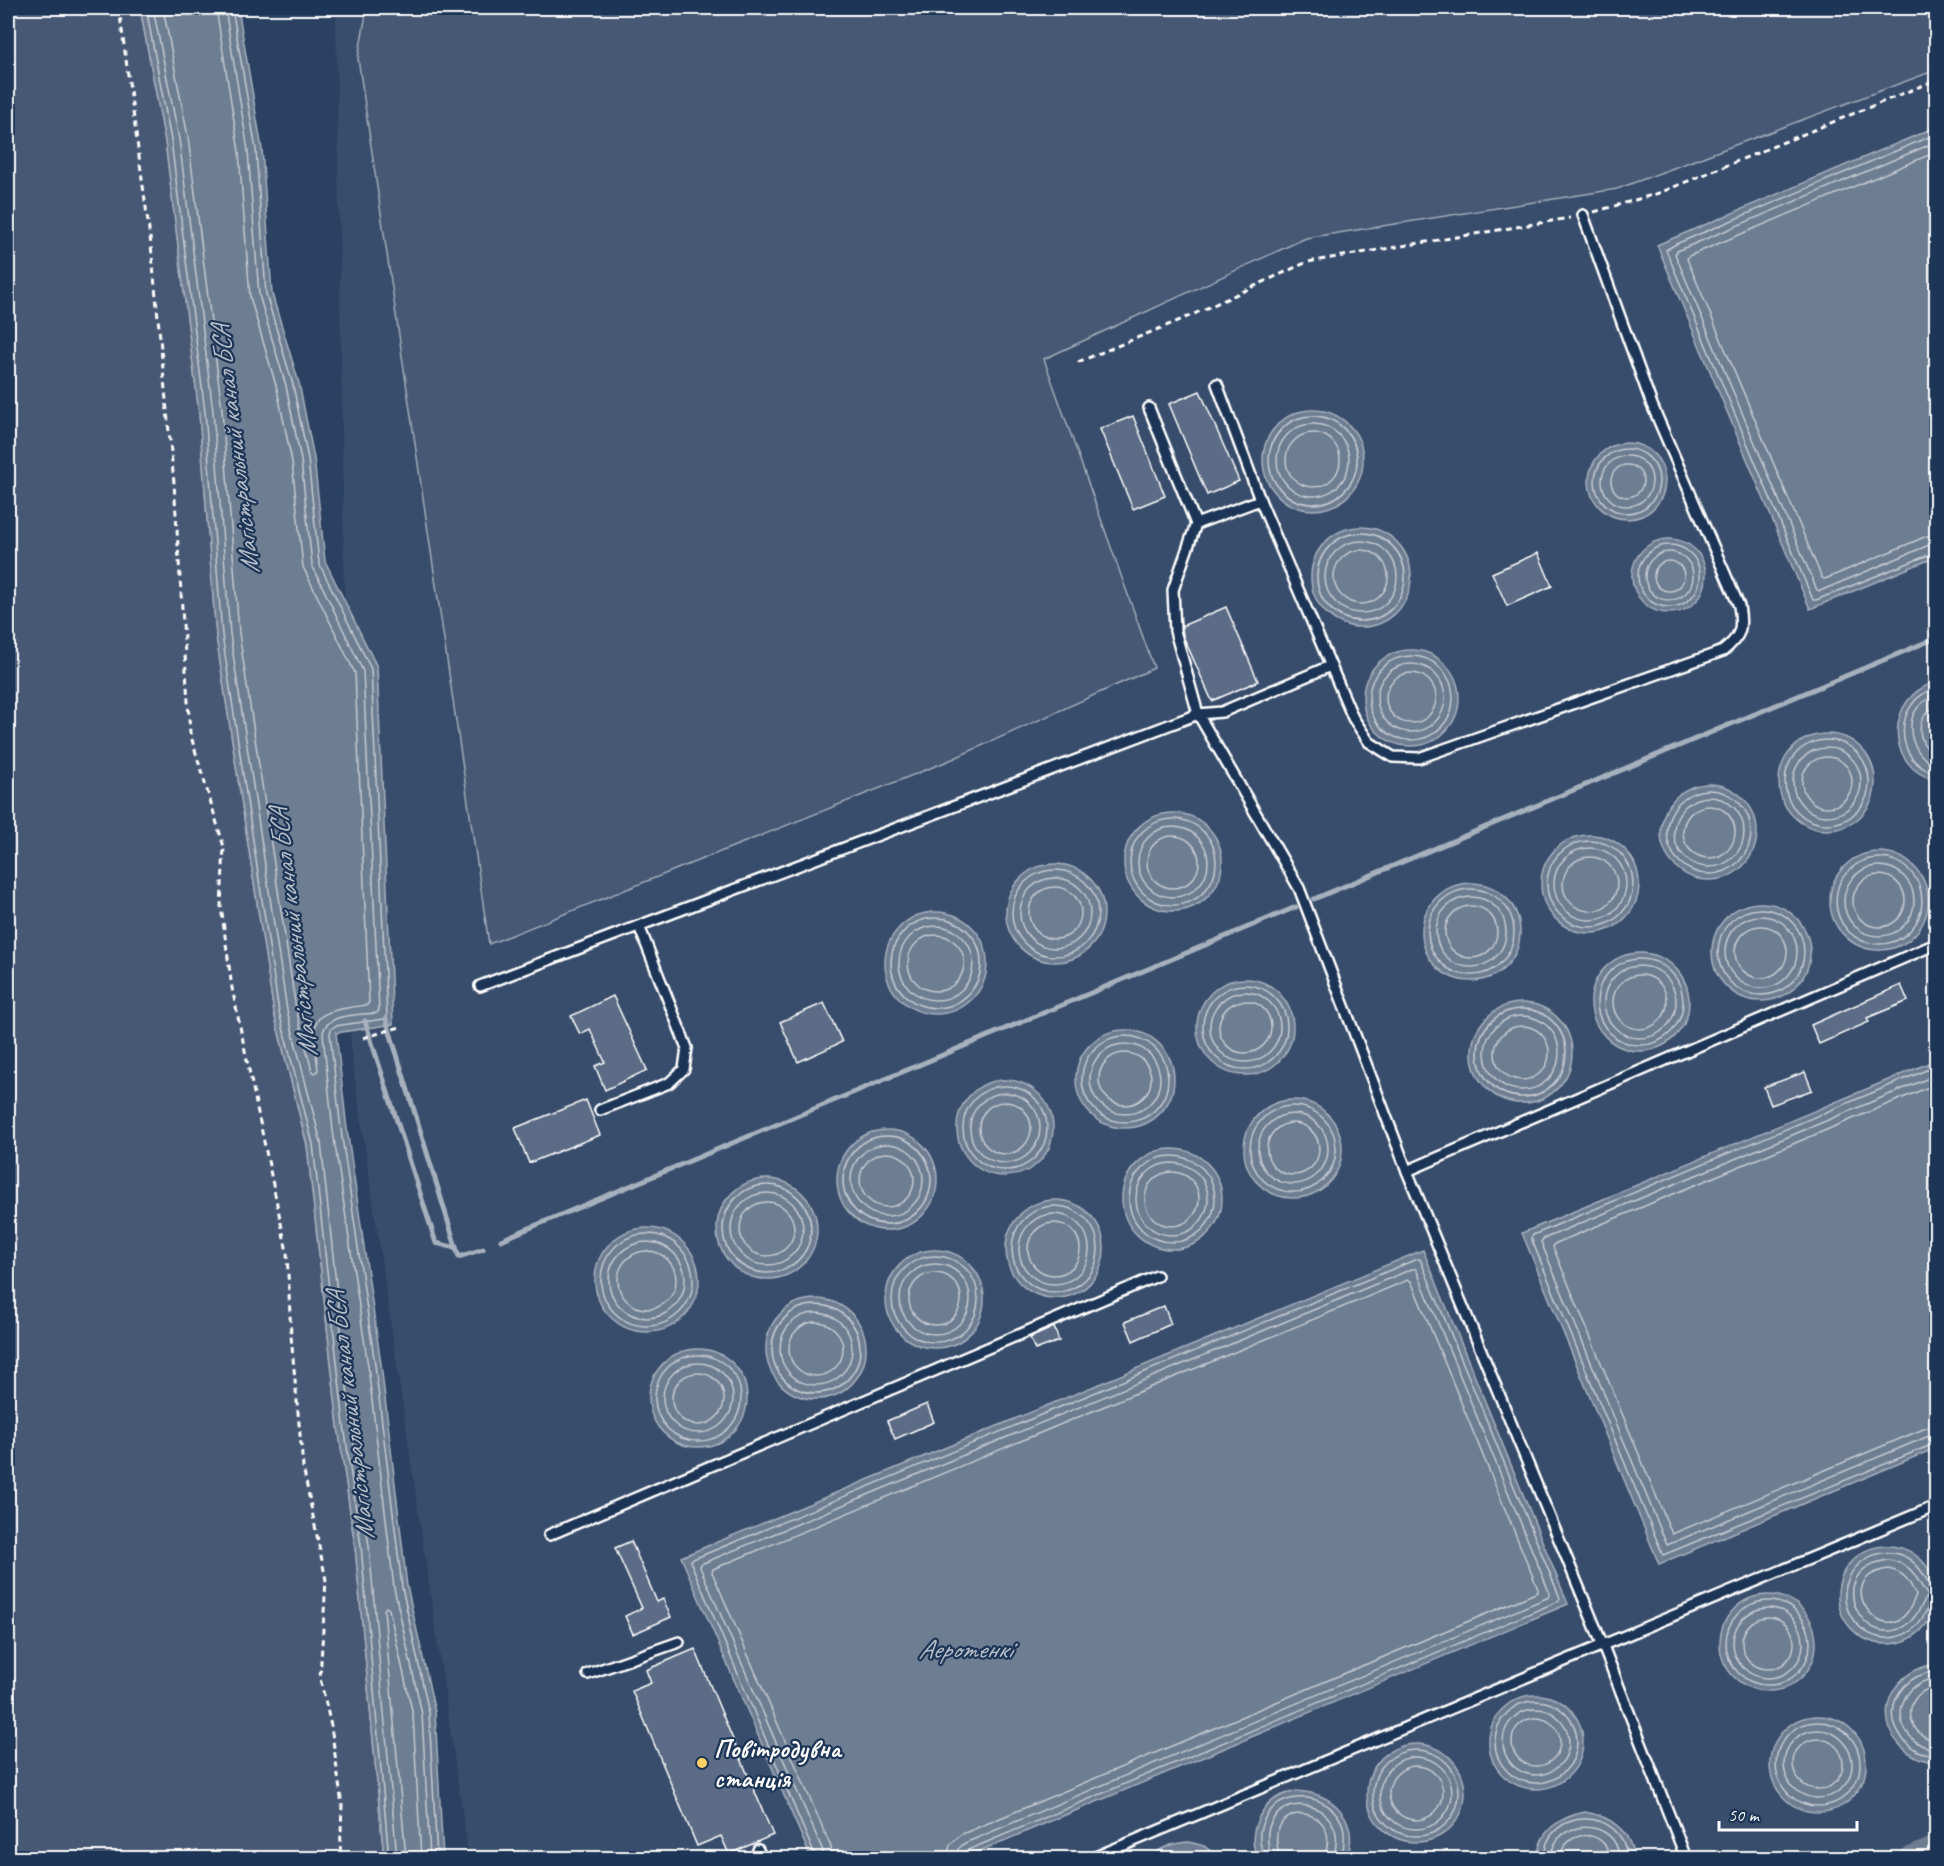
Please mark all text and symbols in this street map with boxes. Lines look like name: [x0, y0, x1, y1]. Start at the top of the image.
water label: Магістральний канал БСА: [202, 319, 267, 576]
water label: Магістральний канал БСА: [260, 802, 325, 1059]
water label: Магістральний канал БСА: [317, 1285, 382, 1542]
water label: Аеротенкі: [918, 1632, 1019, 1666]
place label: Повітродувна станція: [714, 1732, 843, 1795]
marker: Повітродувна станція: [695, 1756, 709, 1770]
scale bar: [1719, 1794, 1857, 1832]
text: 50 m: [1728, 1804, 1761, 1826]

